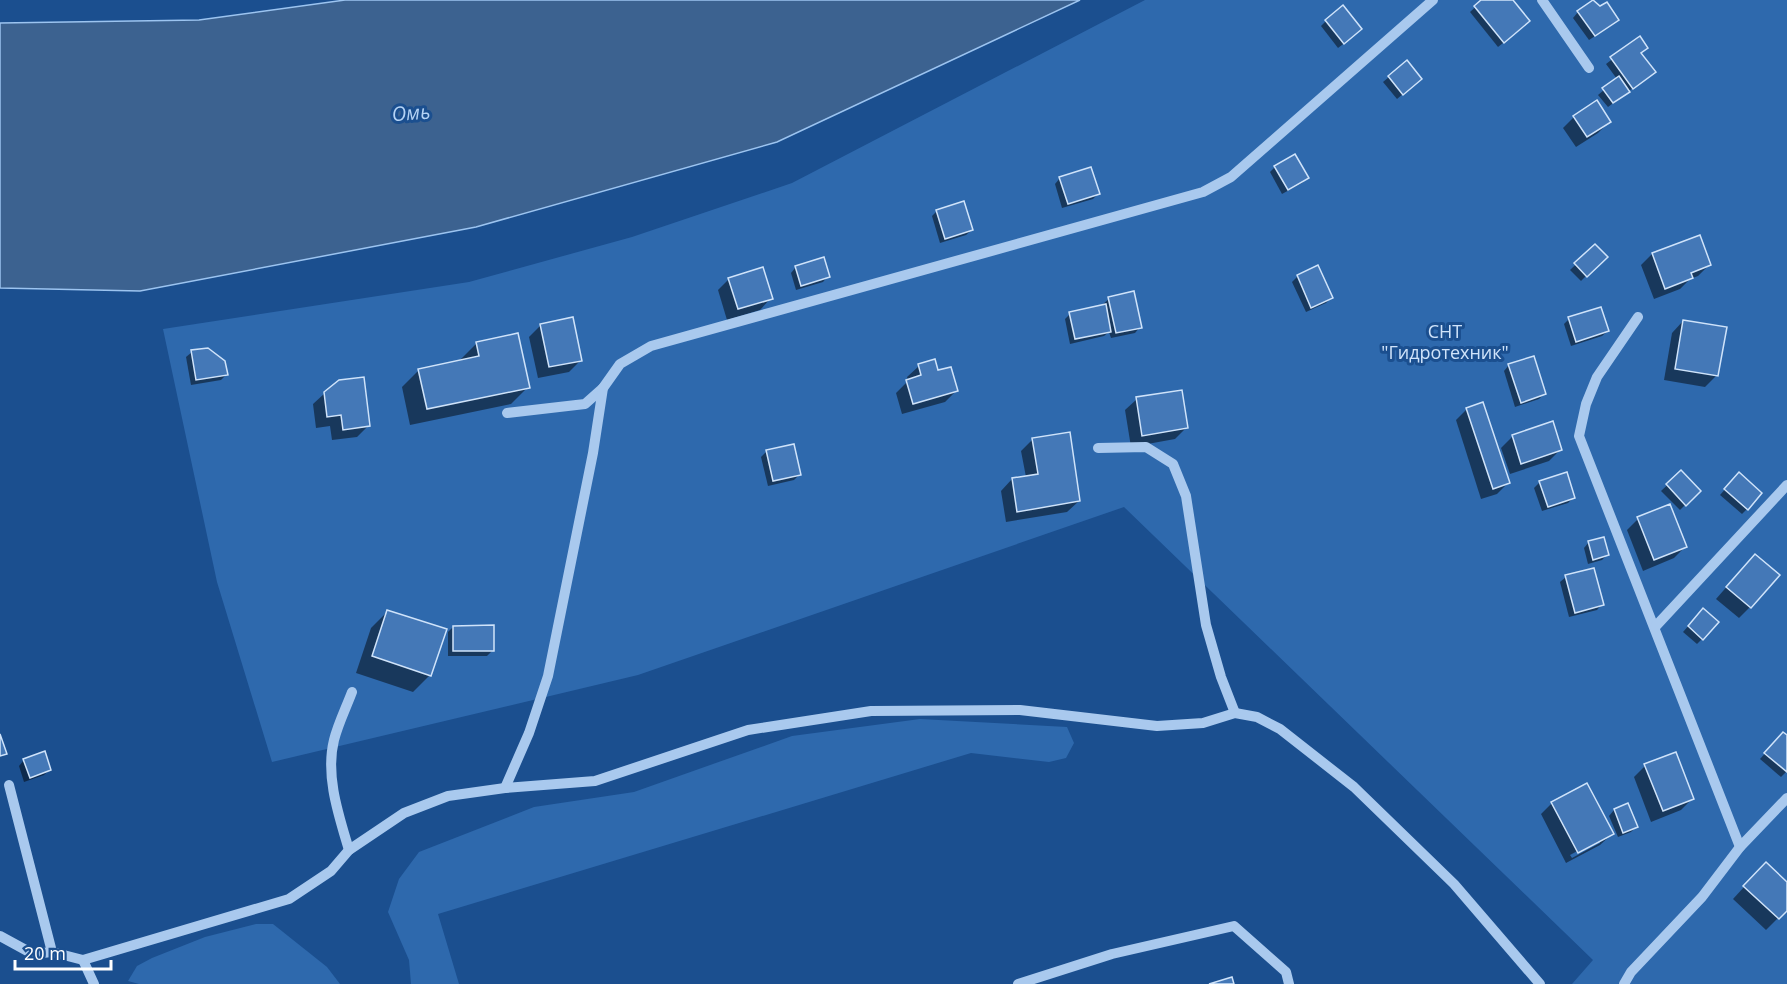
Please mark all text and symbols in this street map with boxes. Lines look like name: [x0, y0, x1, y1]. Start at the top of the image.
water label: Омь: [391, 98, 431, 127]
park label: СНТ "Гидротехник": [1381, 319, 1509, 364]
scale bar: [15, 933, 111, 971]
text: 20 m: [24, 941, 66, 965]

